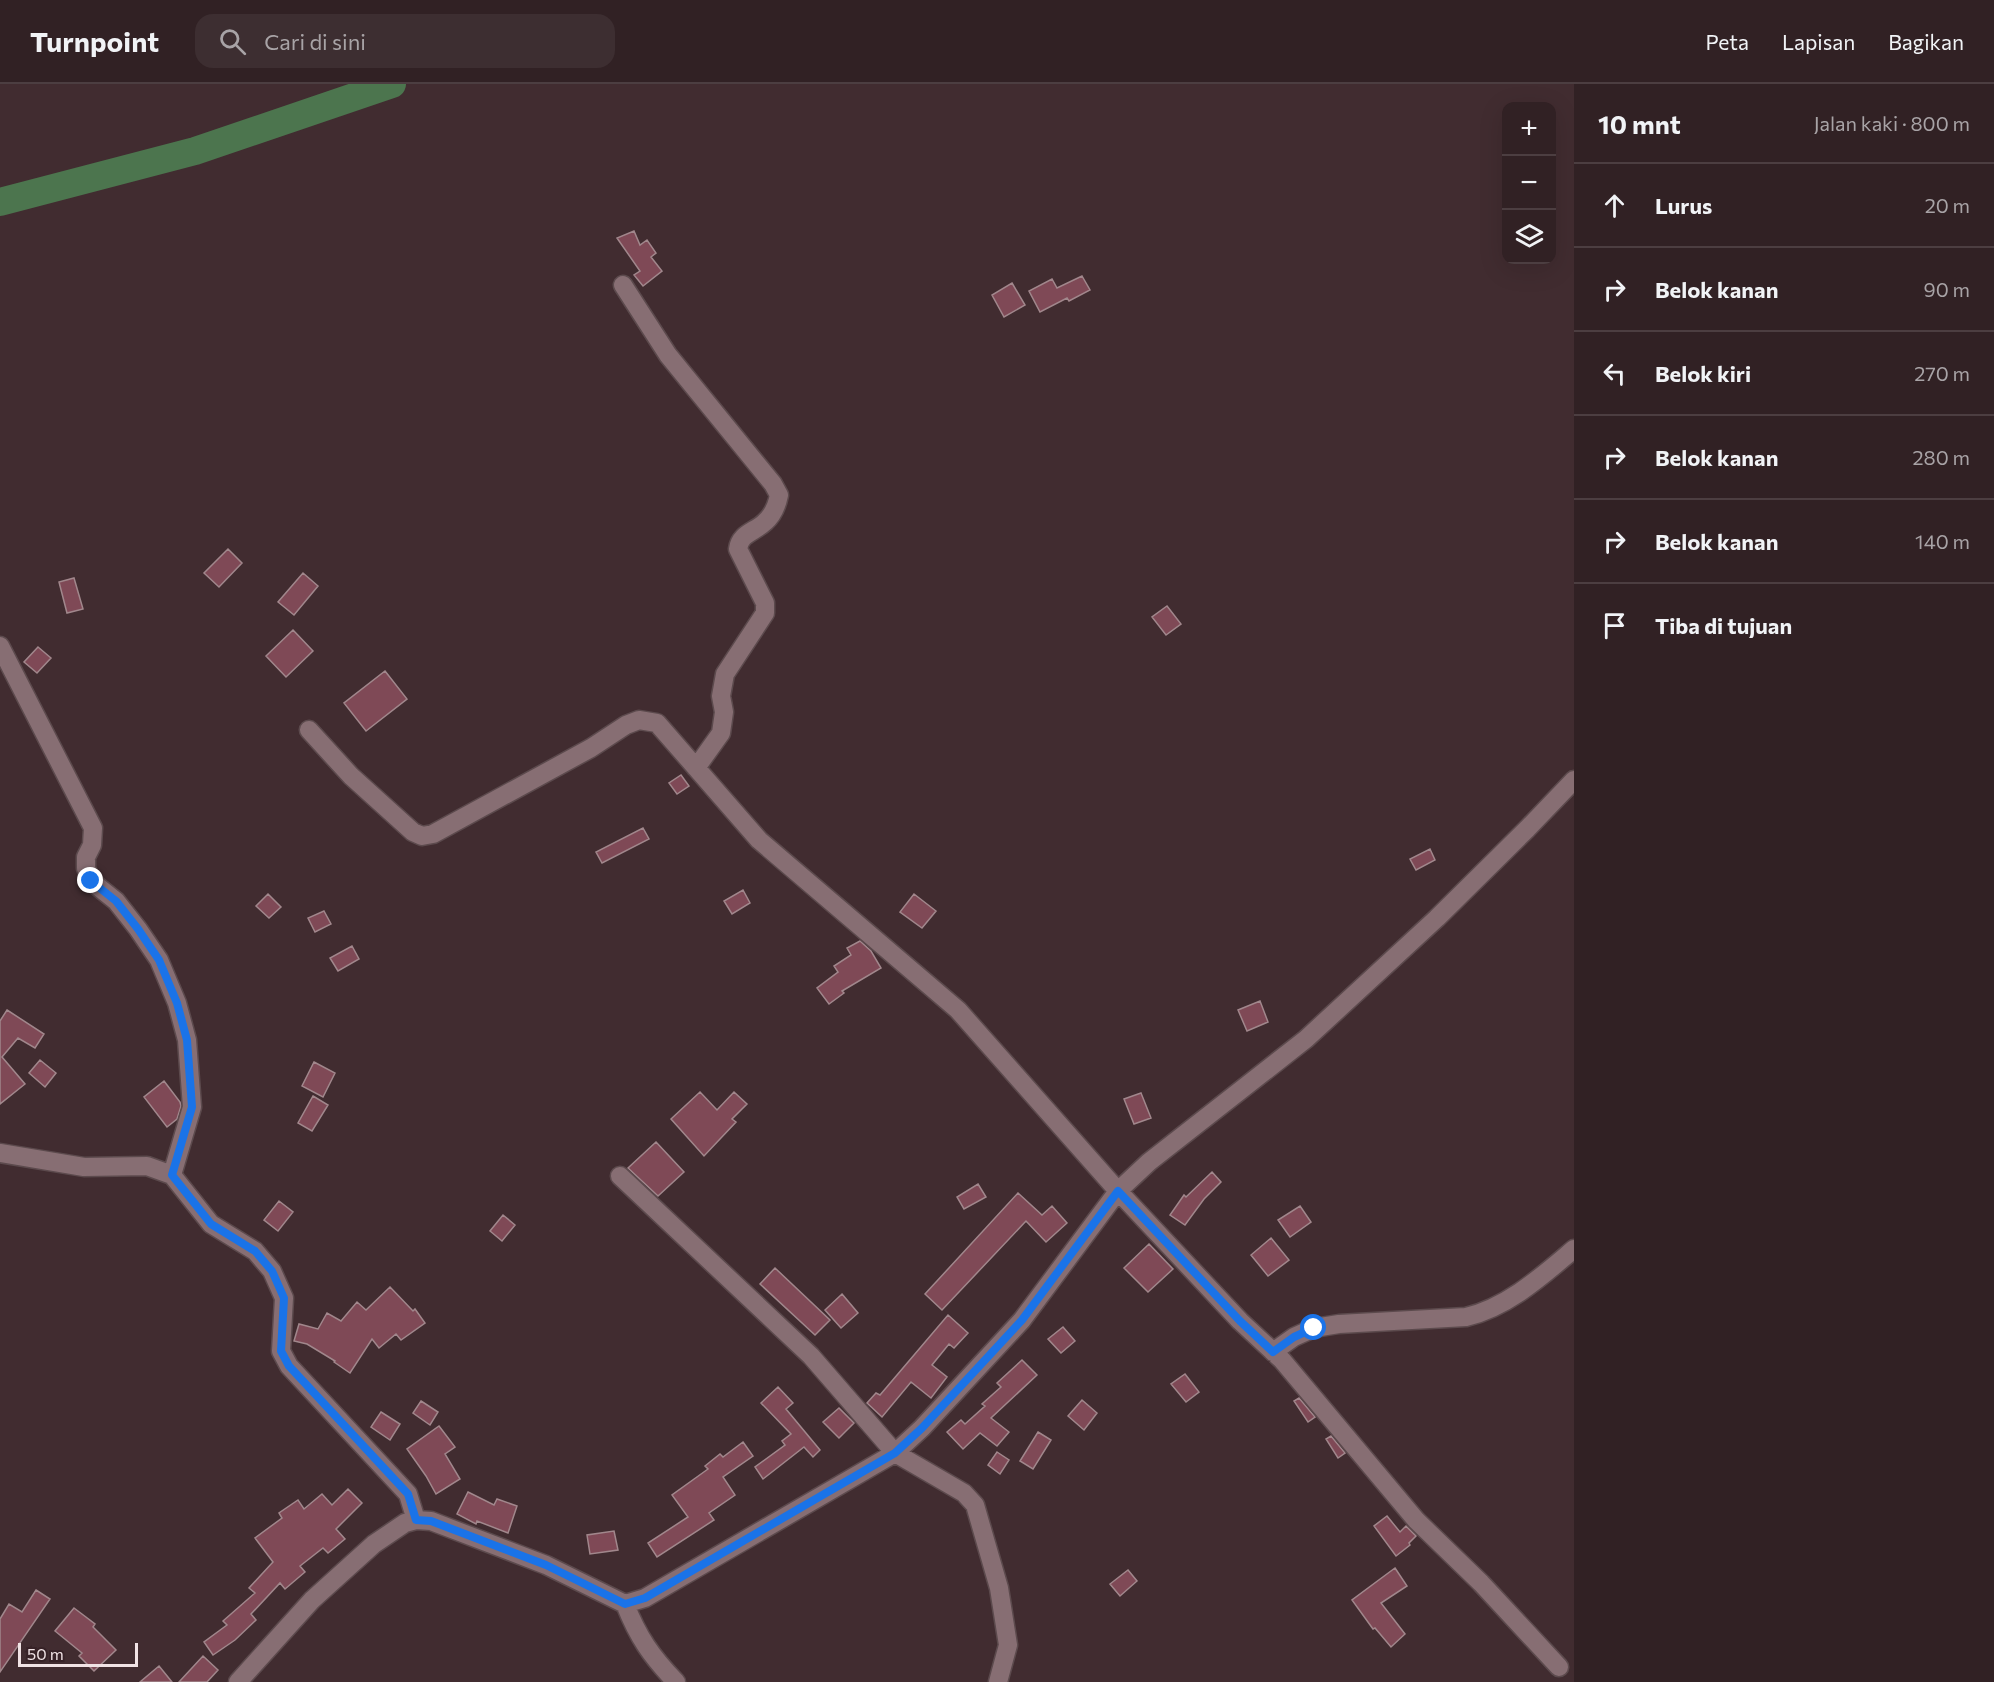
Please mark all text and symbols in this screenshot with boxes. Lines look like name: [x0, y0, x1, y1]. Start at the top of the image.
search box: [195, 14, 615, 68]
text: Turnpoint: [30, 24, 159, 58]
icon: search: [216, 25, 249, 58]
text: Cari di sini: [264, 28, 366, 55]
text: Peta: [1706, 29, 1749, 54]
text: Lapisan: [1782, 29, 1855, 54]
text: Bagikan: [1888, 29, 1964, 54]
map controls: [1502, 102, 1556, 264]
button: +: [1502, 102, 1556, 156]
text: 10 mnt: [1598, 108, 1681, 139]
text: Jalan kaki · 800 m: [1814, 111, 1970, 135]
button: −: [1502, 156, 1556, 210]
icon: ahead: [1598, 189, 1631, 222]
text: Lurus: [1655, 192, 1712, 219]
text: 20 m: [1925, 193, 1970, 217]
button: layers: [1502, 210, 1556, 264]
icon: right: [1598, 273, 1631, 306]
text: Belok kanan: [1655, 276, 1778, 303]
text: 90 m: [1924, 277, 1970, 301]
icon: left: [1598, 357, 1631, 390]
text: Belok kiri: [1655, 360, 1751, 387]
text: 270 m: [1914, 361, 1970, 385]
icon: right: [1598, 441, 1631, 474]
text: Belok kanan: [1655, 444, 1778, 471]
text: 280 m: [1912, 445, 1970, 469]
icon: right: [1598, 525, 1631, 558]
text: Belok kanan: [1655, 528, 1778, 555]
text: 140 m: [1915, 529, 1970, 553]
icon: arrive: [1598, 609, 1631, 642]
text: Tiba di tujuan: [1655, 612, 1792, 639]
route end: [77, 867, 103, 893]
route start: [1300, 1314, 1326, 1340]
scale bar: [18, 1640, 138, 1668]
text: 50 m: [27, 1644, 64, 1663]

